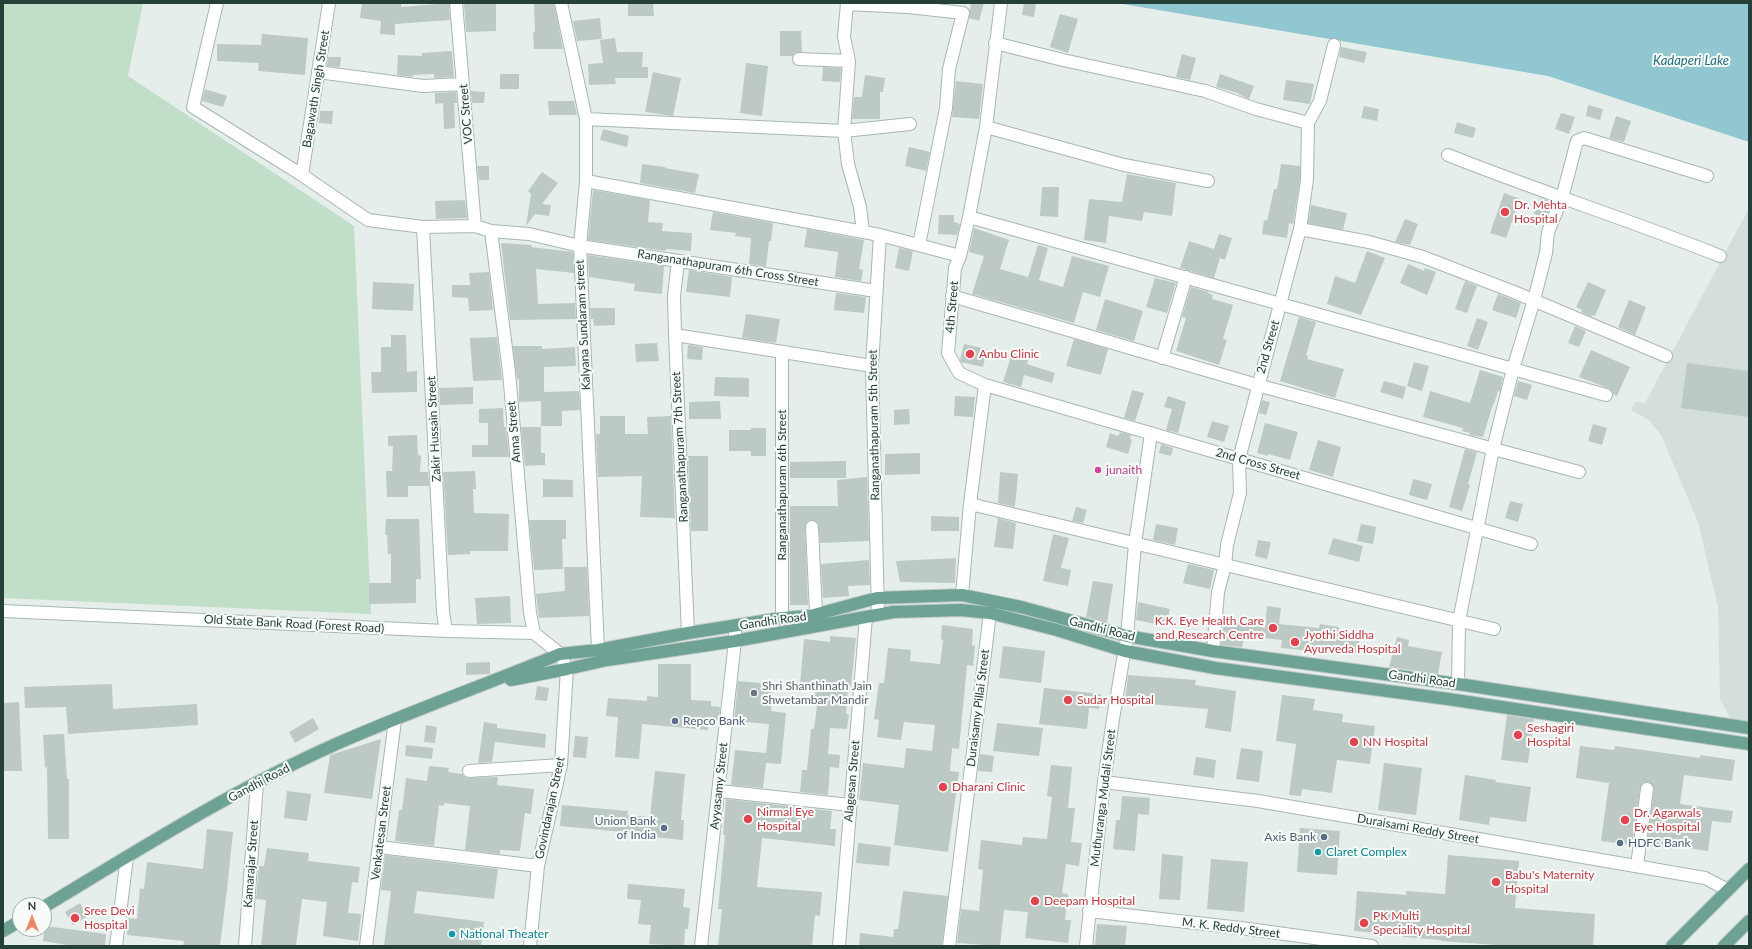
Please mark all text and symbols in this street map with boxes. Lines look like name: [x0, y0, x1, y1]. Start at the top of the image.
street label: Bagawath Singh Street: [300, 29, 332, 149]
water label: Kadaperi Lake: [1653, 53, 1729, 69]
street label: VOC Street: [456, 83, 476, 145]
place label: Dr. Mehta Hospital: [1514, 198, 1567, 226]
marker: Dr. Mehta Hospital: [1499, 206, 1511, 218]
street label: Ranganathapuram 6th Cross Street: [636, 247, 820, 289]
street label: Kalyana Sundaram street: [572, 259, 594, 391]
street label: 4th Street: [943, 280, 961, 334]
street label: 2nd Street: [1253, 319, 1283, 375]
place label: Anbu Clinic: [979, 347, 1039, 361]
marker: Anbu Clinic: [964, 348, 976, 360]
street label: Ranganathapuram 5th Street: [865, 349, 883, 501]
street label: Ranganathapuram 7th Street: [669, 371, 691, 523]
street label: Zakir Hussain Street: [424, 376, 444, 482]
street label: Anna Street: [504, 400, 524, 464]
street label: Ranganathapuram 6th Street: [775, 409, 789, 561]
street label: 2nd Cross Street: [1214, 445, 1302, 483]
place label: junaith: [1106, 463, 1142, 477]
marker: junaith: [1093, 465, 1103, 475]
street label: Gandhi Road: [739, 609, 807, 633]
street label: Old State Bank Road (Forest Road): [203, 612, 385, 636]
street label: Gandhi Road: [1068, 614, 1136, 644]
place label: K.K. Eye Health Care and Research Centre: [1155, 614, 1264, 642]
marker: K.K. Eye Health Care and Research Centre: [1267, 622, 1279, 634]
place label: Jyothi Siddha Ayurveda Hospital: [1304, 628, 1401, 656]
marker: Jyothi Siddha Ayurveda Hospital: [1289, 636, 1301, 648]
street label: Duraisamy Pillai Street: [964, 648, 992, 768]
street label: Gandhi Road: [1388, 667, 1456, 691]
place label: Shri Shanthinath Jain Shwetambar Mandir: [762, 679, 872, 707]
marker: Shri Shanthinath Jain Shwetambar Mandir: [749, 688, 759, 698]
place label: Sudar Hospital: [1077, 693, 1154, 707]
marker: Sudar Hospital: [1062, 694, 1074, 706]
place label: Repco Bank: [683, 714, 745, 728]
marker: Repco Bank: [670, 716, 680, 726]
place label: Seshagiri Hospital: [1527, 721, 1574, 749]
street label: Muthuranga Mudali Street: [1087, 728, 1119, 868]
marker: Seshagiri Hospital: [1512, 729, 1524, 741]
place label: NN Hospital: [1363, 735, 1428, 749]
marker: NN Hospital: [1348, 736, 1360, 748]
street label: Alagesan Street: [841, 740, 863, 822]
street label: Ayyasamy Street: [707, 742, 731, 830]
street label: Govindarajan Street: [532, 756, 568, 860]
street label: Gandhi Road: [226, 761, 292, 805]
place label: Dharani Clinic: [952, 780, 1026, 794]
marker: Dharani Clinic: [937, 781, 949, 793]
street label: Venkatesan Street: [368, 785, 394, 881]
place label: Nirmal Eye Hospital: [757, 805, 814, 833]
place label: Dr. Agarwals Eye Hospital: [1634, 806, 1701, 834]
street label: Duraisami Reddy Street: [1356, 811, 1480, 847]
marker: Nirmal Eye Hospital: [742, 813, 754, 825]
place label: Union Bank of India: [595, 814, 656, 842]
marker: Dr. Agarwals Eye Hospital: [1619, 814, 1631, 826]
street label: Kamarajar Street: [241, 820, 261, 908]
marker: Union Bank of India: [659, 823, 669, 833]
place label: Axis Bank: [1264, 830, 1316, 844]
marker: Axis Bank: [1319, 832, 1329, 842]
place label: HDFC Bank: [1628, 836, 1691, 850]
marker: HDFC Bank: [1615, 838, 1625, 848]
place label: Claret Complex: [1326, 845, 1407, 859]
marker: Claret Complex: [1313, 847, 1323, 857]
place label: Babu's Maternity Hospital: [1505, 868, 1595, 896]
marker: Babu's Maternity Hospital: [1490, 876, 1502, 888]
place label: Deepam Hospital: [1044, 894, 1135, 908]
marker: Deepam Hospital: [1029, 895, 1041, 907]
north arrow: [12, 897, 52, 937]
text: N: [28, 899, 36, 912]
place label: Sree Devi Hospital: [84, 904, 135, 932]
place label: PK Multi Speciality Hospital: [1373, 909, 1470, 937]
marker: Sree Devi Hospital: [69, 912, 81, 924]
street label: M. K. Reddy Street: [1181, 915, 1281, 941]
marker: PK Multi Speciality Hospital: [1358, 917, 1370, 929]
place label: National Theater: [460, 927, 549, 941]
marker: National Theater: [447, 929, 457, 939]

